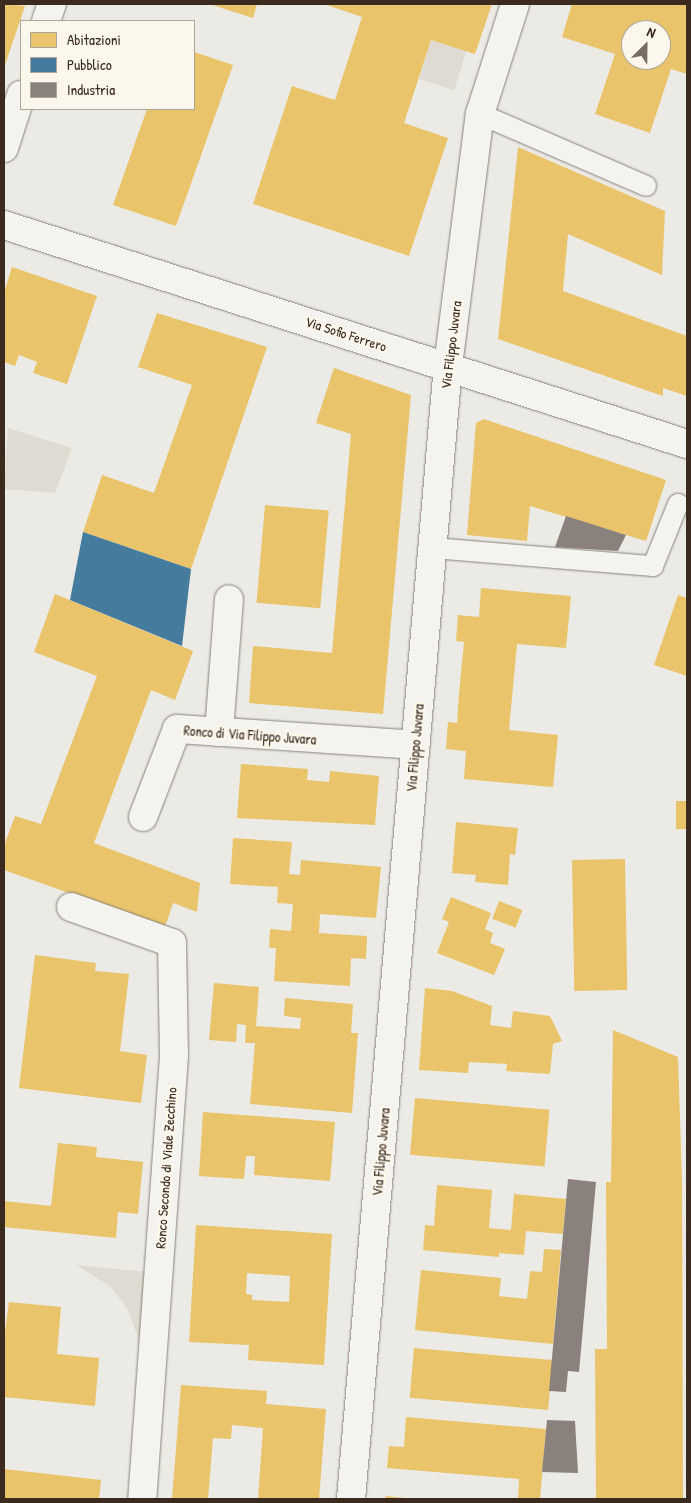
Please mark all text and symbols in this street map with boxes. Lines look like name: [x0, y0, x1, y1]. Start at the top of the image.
legend: [20, 20, 195, 110]
north arrow: [621, 20, 671, 70]
text: N: [645, 21, 659, 42]
text: Abitazioni: [67, 29, 121, 50]
text: Pubblico: [67, 54, 112, 75]
text: Industria: [67, 79, 115, 100]
street label: Via Filippo Juvara: [437, 300, 465, 390]
street label: Via Sofio Ferrero: [303, 313, 389, 355]
street label: Via Filippo Juvara: [403, 703, 427, 793]
street label: Ronco di Via Filippo Juvara: [183, 722, 317, 748]
street label: Ronco Secondo di Viale Zecchino: [152, 1087, 180, 1249]
street label: Via Filippo Juvara: [369, 1107, 393, 1197]

